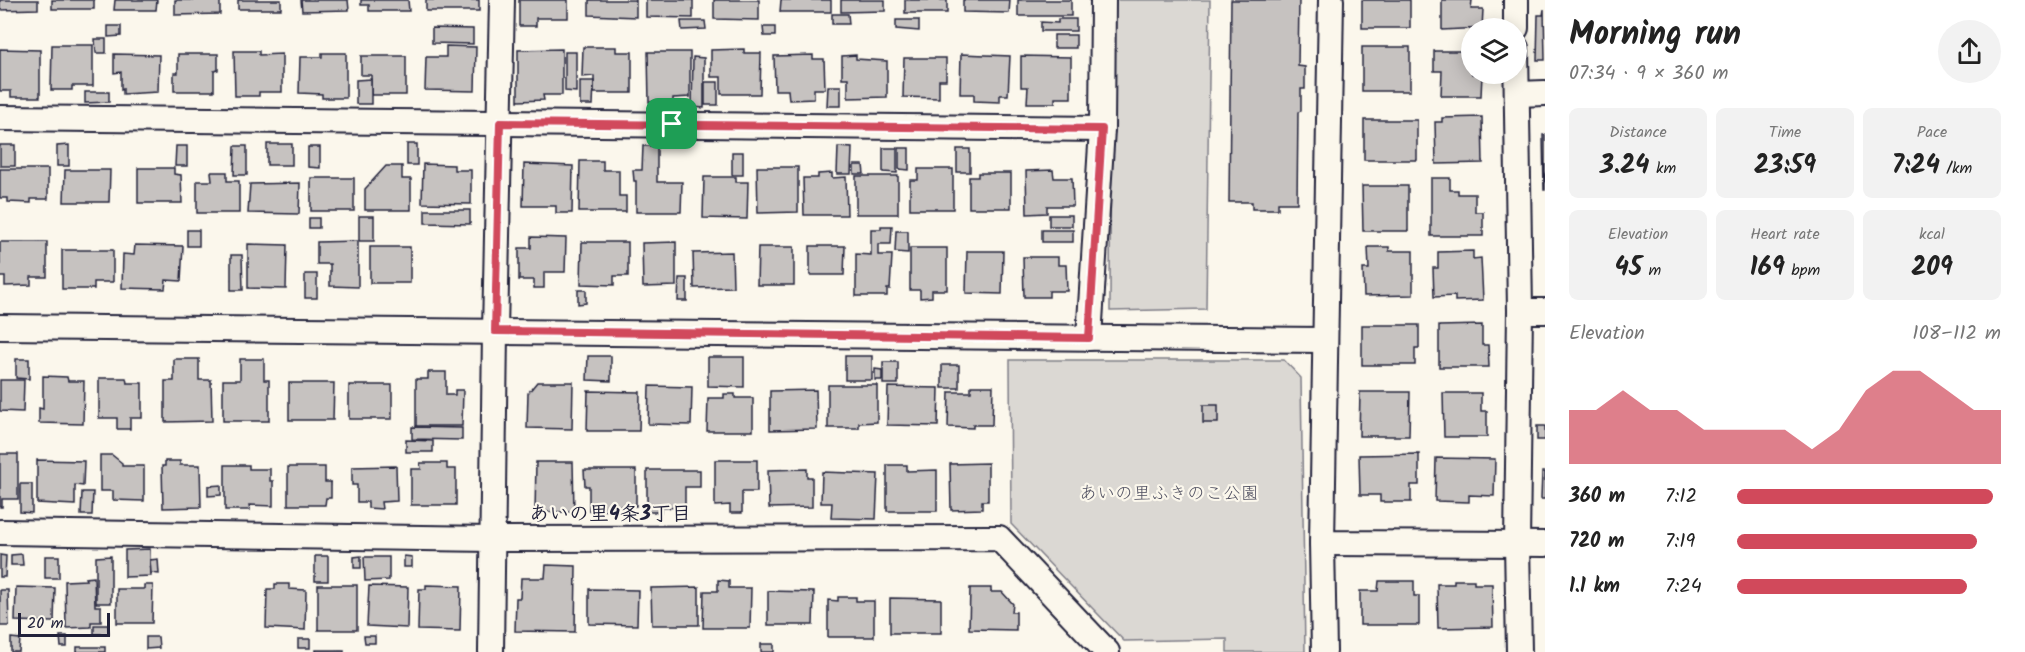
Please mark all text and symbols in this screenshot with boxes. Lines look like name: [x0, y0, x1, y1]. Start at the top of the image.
text: Morning run: [1569, 9, 1741, 62]
map controls: [1461, 18, 1527, 84]
button: layers: [1461, 18, 1527, 84]
button: share: [1938, 20, 2001, 83]
text: 07:34 · 9 × 360 m: [1569, 58, 1728, 90]
pin: [646, 98, 697, 149]
icon: arrive: [655, 107, 688, 140]
text: Distance: [1609, 120, 1667, 145]
text: Time: [1769, 120, 1801, 145]
text: Pace: [1917, 120, 1947, 145]
text: 3.24: [1600, 145, 1650, 187]
text: 23:59: [1754, 145, 1816, 187]
text: 7:24: [1892, 145, 1940, 187]
text: km: [1650, 156, 1676, 181]
text: /km: [1940, 156, 1972, 181]
text: Elevation: [1608, 222, 1668, 247]
text: Heart rate: [1750, 222, 1820, 247]
text: kcal: [1919, 222, 1945, 247]
text: 45: [1615, 247, 1642, 289]
text: 169: [1750, 247, 1785, 289]
text: 209: [1911, 247, 1953, 289]
text: m: [1642, 258, 1661, 283]
text: bpm: [1785, 258, 1820, 283]
text: Elevation: [1569, 318, 1645, 350]
text: 108–112 m: [1912, 318, 2001, 350]
park label: あいの里ふきのこ公園: [1079, 480, 1259, 509]
text: 360 m: [1569, 481, 1625, 513]
text: 7:12: [1665, 481, 1697, 513]
district label: あいの里4条3丁目: [529, 499, 691, 531]
text: 720 m: [1569, 526, 1624, 558]
text: 7:19: [1665, 526, 1695, 558]
text: 1.1 km: [1569, 571, 1620, 603]
text: 7:24: [1665, 571, 1702, 603]
scale bar: [18, 610, 110, 638]
text: 20 m: [27, 611, 63, 636]

